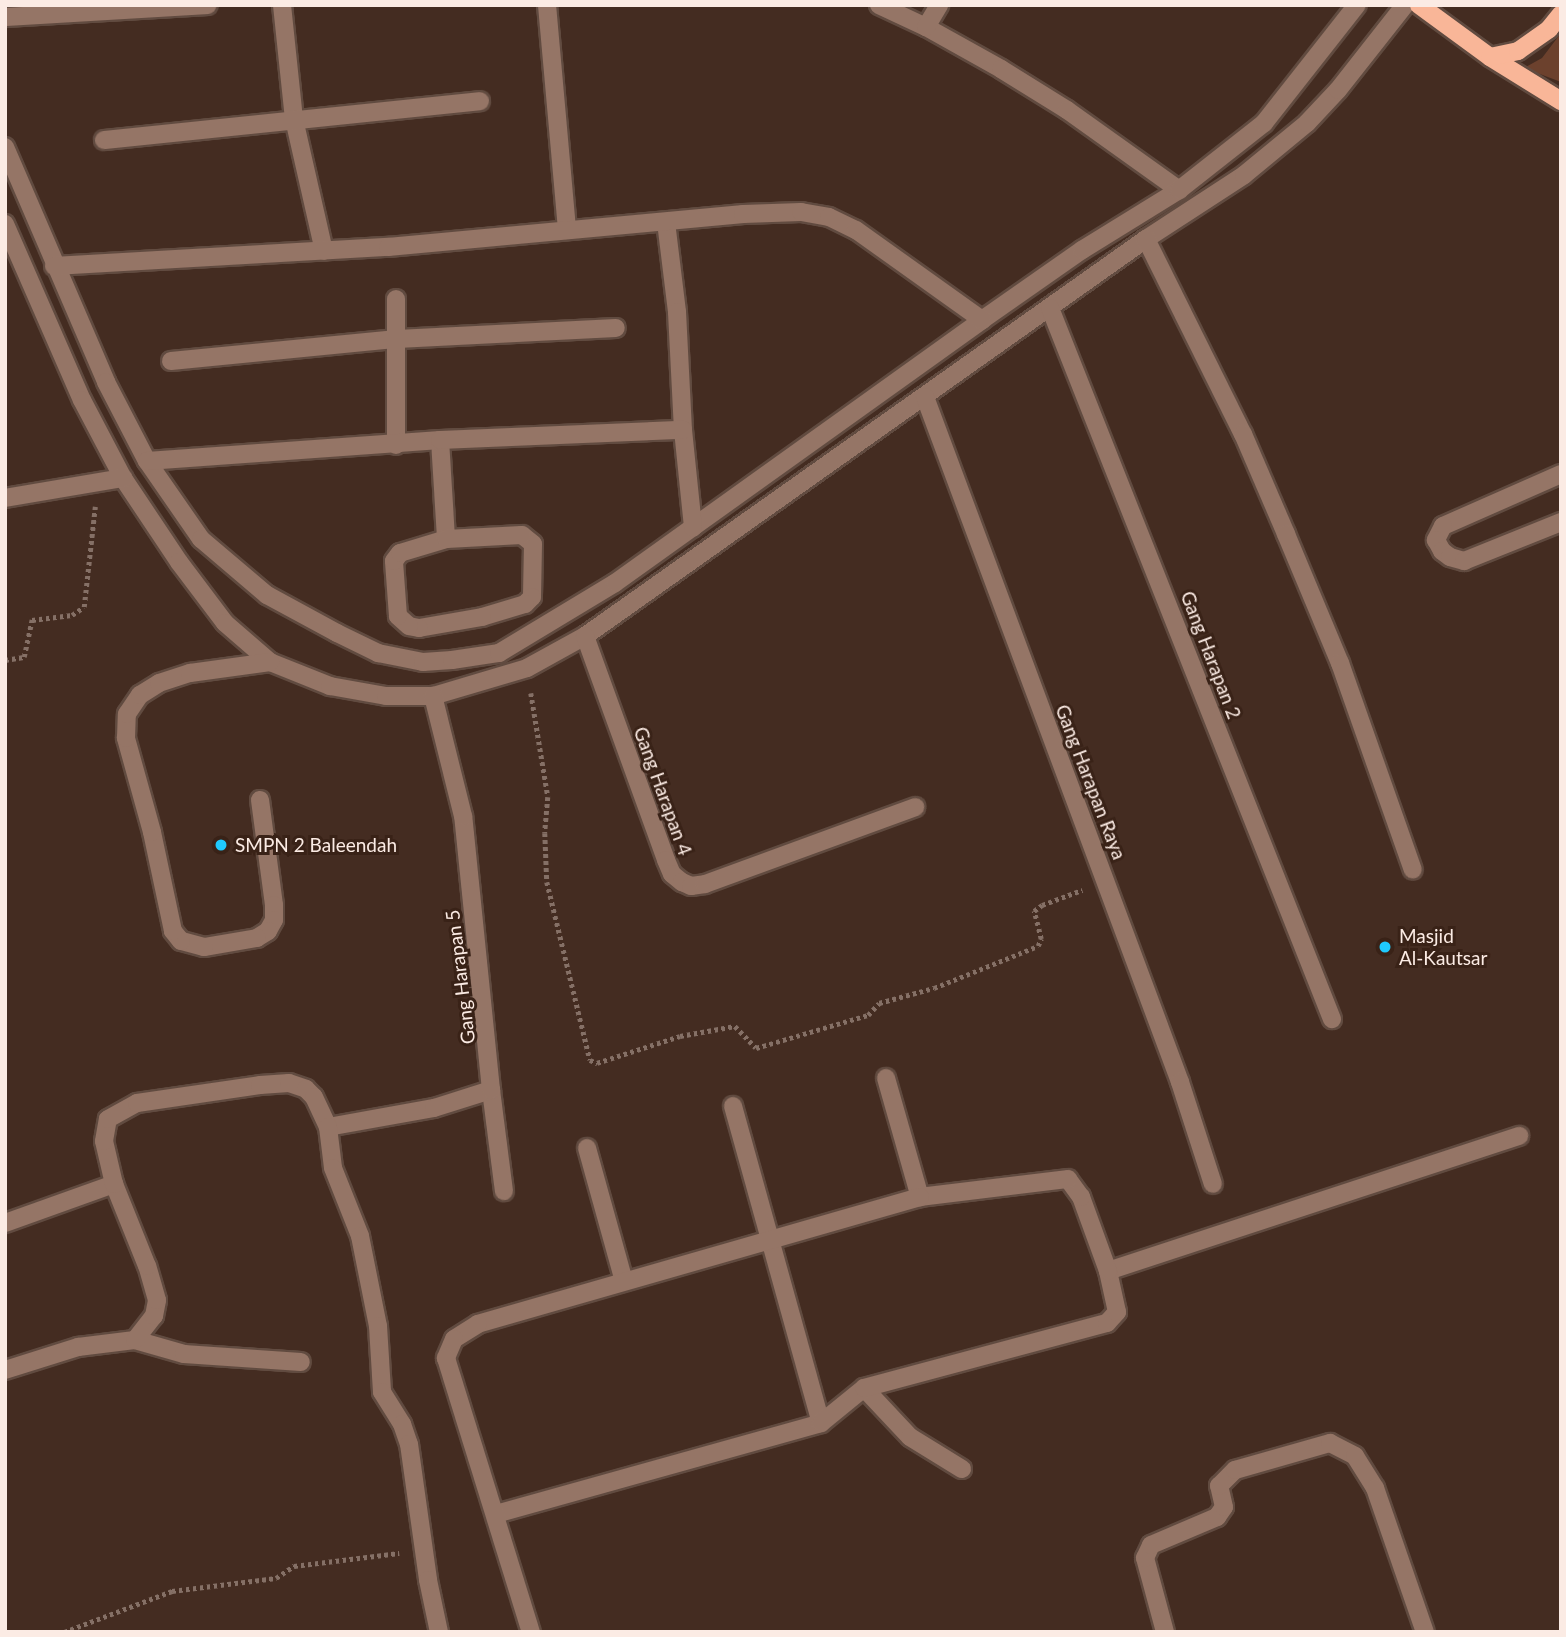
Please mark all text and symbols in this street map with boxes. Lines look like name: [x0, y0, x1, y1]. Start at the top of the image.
street label: Gang Harapan 2: [1176, 588, 1246, 722]
street label: Gang Harapan Raya: [1051, 701, 1131, 863]
street label: Gang Harapan 4: [629, 724, 697, 858]
place label: SMPN 2 Baleendah: [235, 834, 397, 856]
marker: SMPN 2 Baleendah: [213, 837, 229, 853]
street label: Gang Harapan 5: [440, 909, 480, 1045]
place label: Masjid Al-Kautsar: [1399, 925, 1487, 969]
marker: Masjid Al-Kautsar: [1377, 939, 1393, 955]

